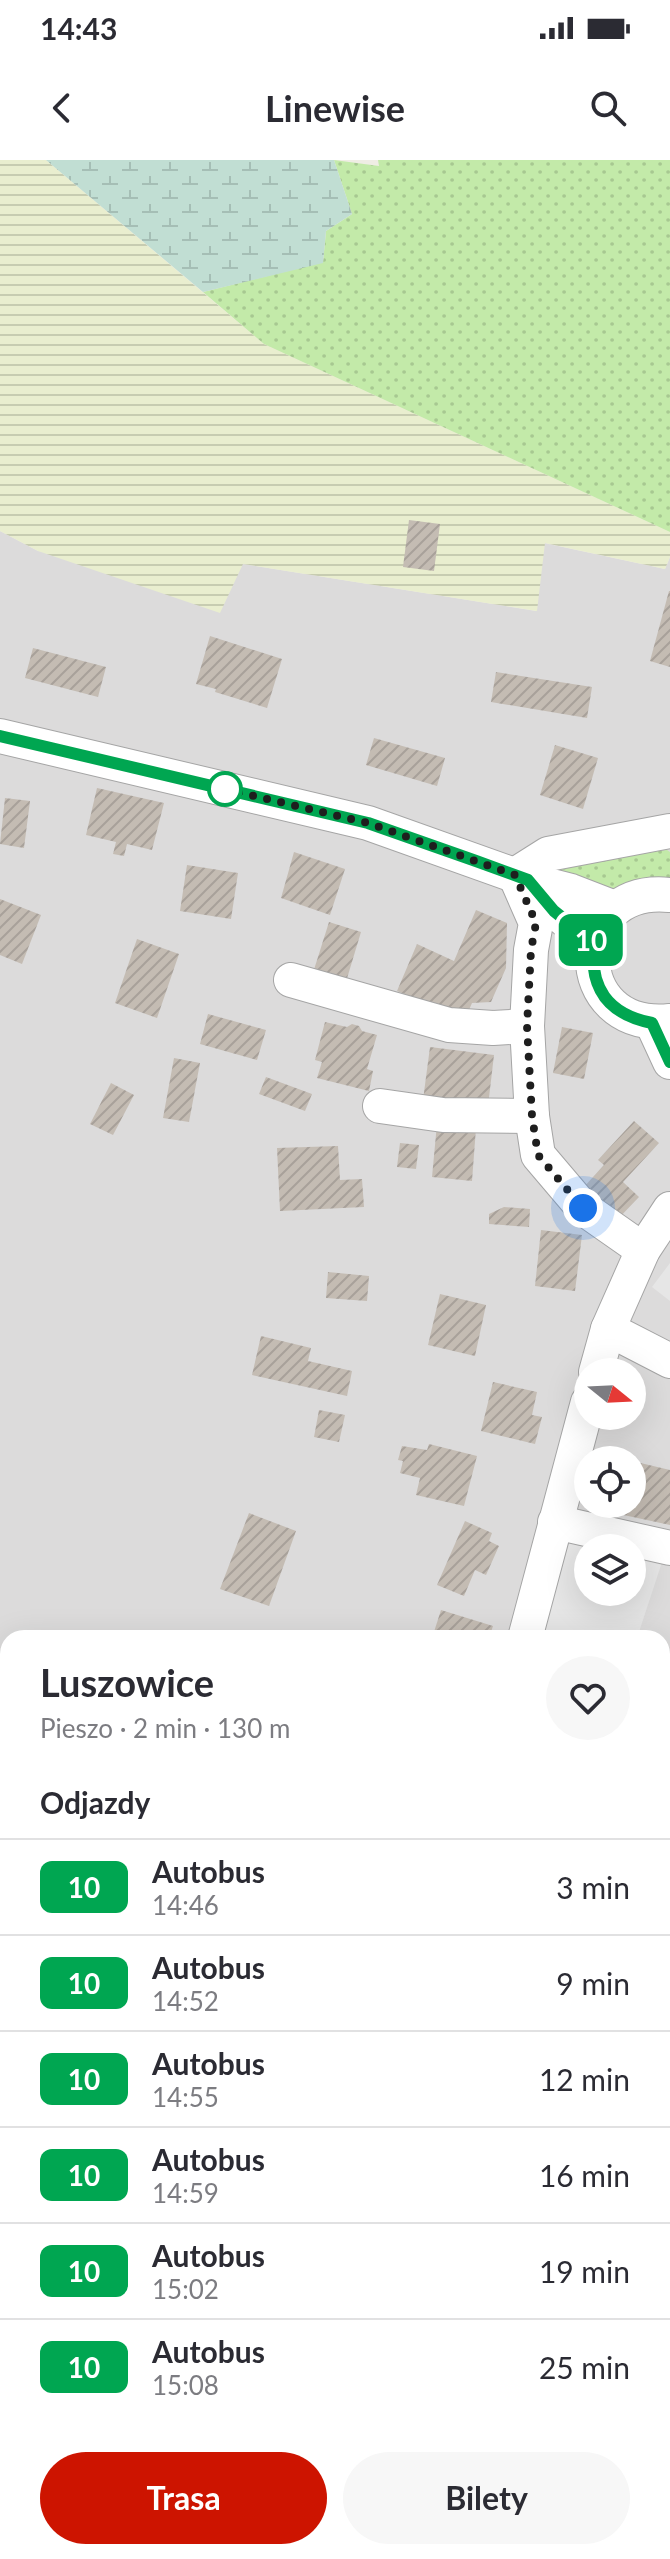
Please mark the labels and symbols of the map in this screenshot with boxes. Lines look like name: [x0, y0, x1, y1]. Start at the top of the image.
unlabelled marker: [208, 772, 242, 806]
line badge: 10: [555, 914, 627, 966]
your location: [563, 1188, 603, 1228]
north arrow: [574, 1358, 646, 1430]

